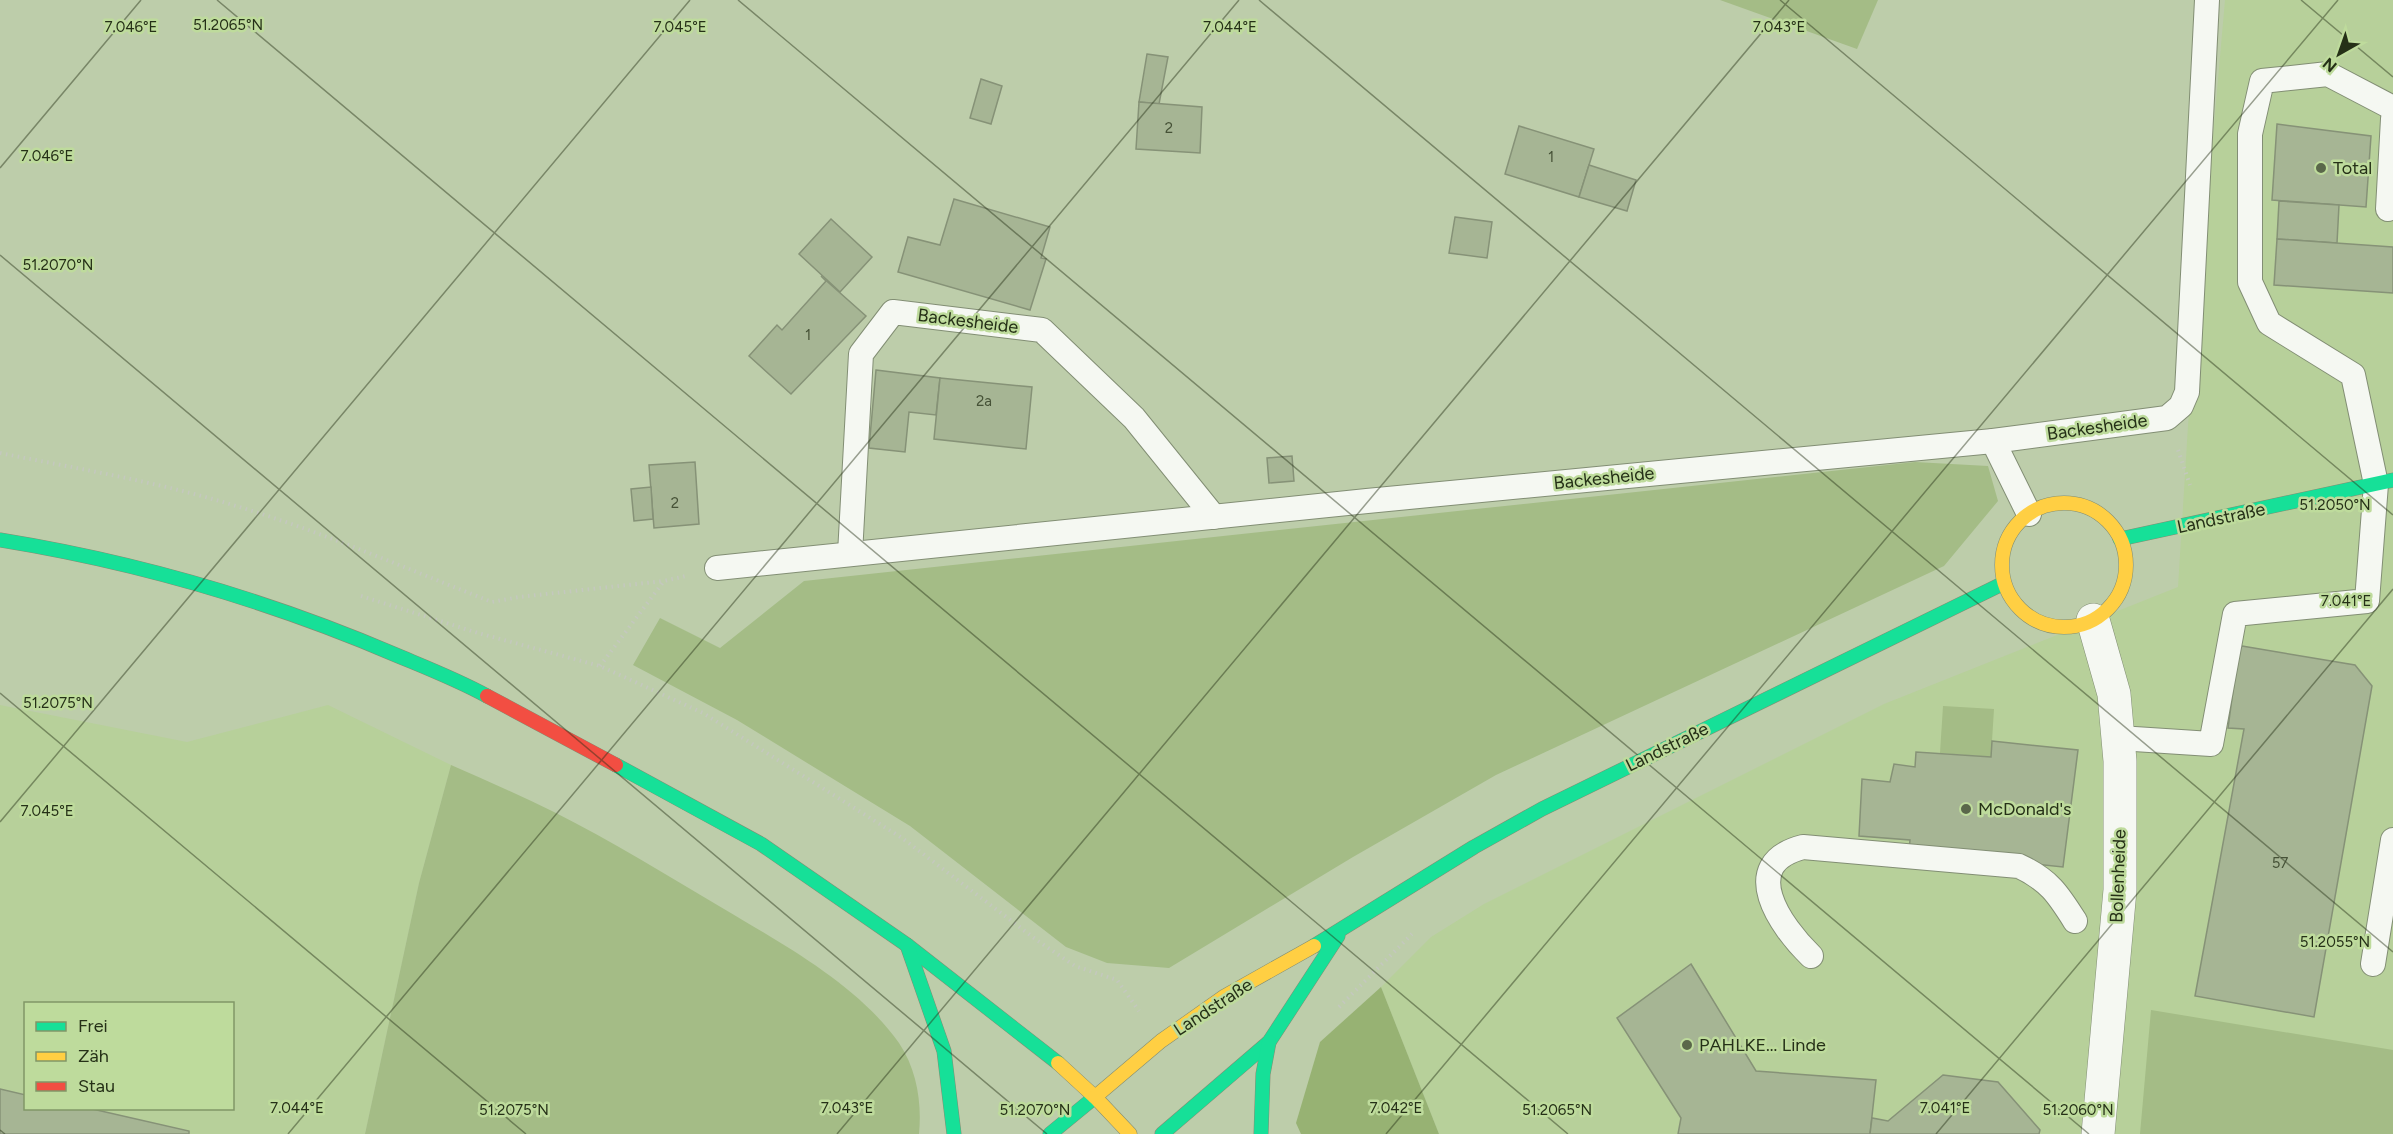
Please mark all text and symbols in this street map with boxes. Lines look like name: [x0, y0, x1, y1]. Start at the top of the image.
text: 51.2065°N: [193, 16, 263, 34]
text: 7.046°E: [104, 18, 158, 36]
text: 7.045°E: [653, 18, 707, 36]
text: 7.044°E: [1203, 18, 1257, 36]
text: 7.043°E: [1753, 18, 1805, 36]
north arrow: [2309, 24, 2369, 84]
text: N: [2319, 54, 2341, 76]
house number: 2: [1165, 119, 1173, 137]
text: 7.046°E: [20, 147, 74, 165]
house number: 1: [1548, 148, 1554, 166]
place label: Total: [2333, 157, 2372, 179]
marker: Total: [2314, 161, 2328, 175]
text: 51.2070°N: [23, 256, 93, 274]
street label: Backesheide: [916, 304, 1020, 338]
house number: 1: [805, 326, 811, 344]
house number: 2a: [976, 392, 992, 410]
street label: Backesheide: [2045, 409, 2149, 445]
street label: Backesheide: [1553, 462, 1656, 494]
house number: 2: [671, 494, 679, 512]
text: 51.2050°N: [2299, 496, 2371, 514]
street label: Landstraße: [2175, 498, 2267, 538]
text: 7.041°E: [2321, 592, 2371, 610]
text: 51.2075°N: [23, 694, 93, 712]
street label: Landstraße: [1622, 717, 1712, 777]
place label: McDonald's: [1978, 798, 2072, 820]
text: 7.045°E: [20, 802, 74, 820]
marker: McDonald's: [1959, 802, 1973, 816]
street label: Bollenheide: [2105, 829, 2131, 923]
house number: 57: [2272, 854, 2288, 872]
text: 51.2055°N: [2300, 933, 2370, 951]
street label: Landstraße: [1169, 973, 1257, 1041]
legend: [24, 1002, 234, 1110]
text: Frei: [78, 1015, 108, 1037]
place label: PAHLKE... Linde: [1699, 1034, 1826, 1056]
marker: PAHLKE... Linde: [1680, 1038, 1694, 1052]
text: Zäh: [78, 1045, 109, 1067]
text: Stau: [78, 1075, 115, 1097]
text: 7.044°E: [270, 1099, 324, 1117]
text: 7.043°E: [821, 1099, 873, 1117]
text: 7.042°E: [1370, 1099, 1422, 1117]
text: 7.041°E: [1920, 1099, 1970, 1117]
text: 51.2075°N: [479, 1101, 549, 1119]
text: 51.2070°N: [1000, 1101, 1070, 1119]
text: 51.2065°N: [1522, 1101, 1592, 1119]
text: 51.2060°N: [2042, 1101, 2114, 1119]

